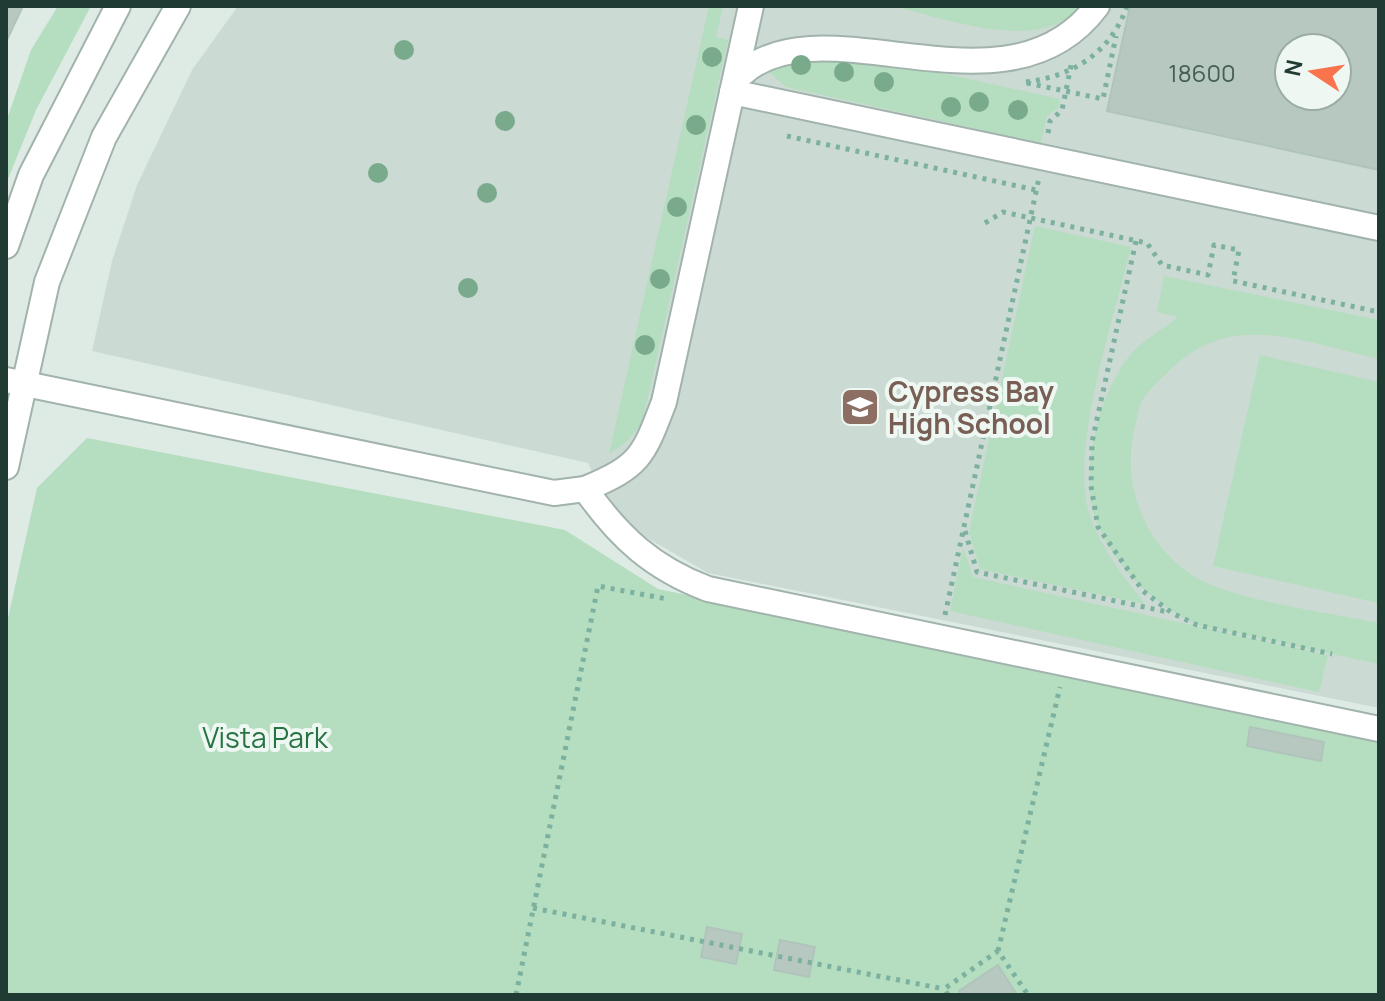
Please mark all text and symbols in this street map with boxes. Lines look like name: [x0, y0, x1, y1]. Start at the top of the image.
north arrow: [1273, 32, 1353, 112]
house number: 18600: [1168, 56, 1236, 89]
text: N: [1277, 57, 1310, 79]
place label: Cypress Bay High School: [888, 372, 1054, 442]
school or university icon: Cypress Bay High School: [839, 386, 881, 428]
park label: Vista Park: [202, 718, 329, 756]

